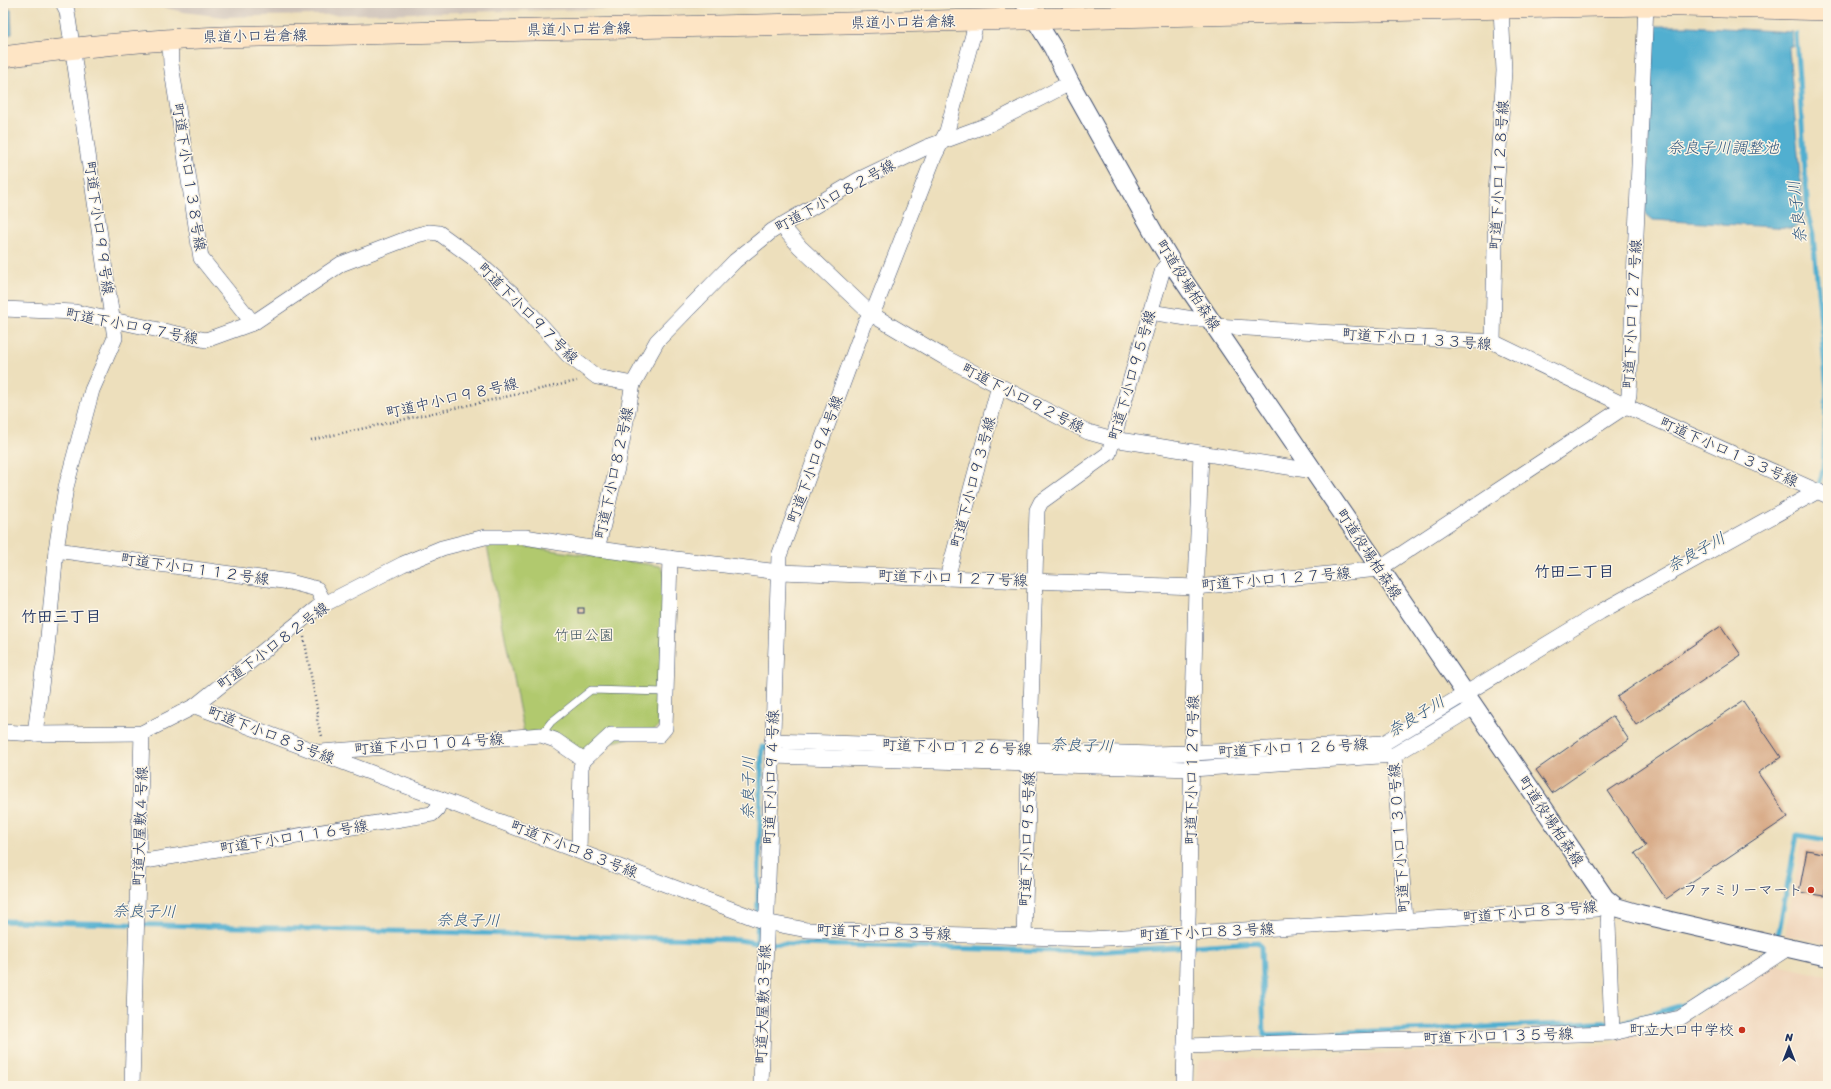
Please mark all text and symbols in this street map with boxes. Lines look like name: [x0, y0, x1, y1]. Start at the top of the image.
street label: 県道小口岩倉線: [850, 8, 956, 36]
street label: 県道小口岩倉線: [526, 15, 632, 43]
street label: 県道小口岩倉線: [202, 22, 308, 50]
street label: 町道下小口１２８号線: [1482, 99, 1516, 251]
street label: 町道下小口１３８号線: [164, 101, 214, 253]
water label: 奈良子川調整池: [1667, 133, 1780, 162]
street label: 町道下小口８２号線: [770, 152, 900, 240]
street label: 町道下小口９９号線: [77, 159, 121, 297]
water label: 奈良子川: [1779, 178, 1815, 246]
street label: 町道役場柏森線: [1148, 234, 1228, 336]
street label: 町道下小口１２７号線: [1615, 238, 1649, 390]
street label: 町道下小口９７号線: [471, 256, 585, 370]
street label: 町道下小口９７号線: [63, 300, 201, 352]
street label: 町道下小口９５号線: [1101, 307, 1163, 443]
street label: 町道下小口１３３号線: [1341, 321, 1493, 357]
street label: 町道下小口９２号線: [957, 356, 1089, 440]
street label: 町道中小口９８号線: [383, 370, 521, 426]
street label: 町道下小口９４号線: [780, 391, 850, 527]
street label: 町道下小口８２号線: [587, 404, 641, 542]
street label: 町道下小口１３３号線: [1655, 410, 1803, 494]
street label: 町道下小口９３号線: [943, 413, 1003, 551]
street label: 町道役場柏森線: [1329, 503, 1409, 605]
water label: 奈良子川: [1661, 524, 1731, 580]
street label: 町道下小口１１２号線: [119, 546, 271, 592]
district label: 竹田二丁目: [1534, 557, 1614, 586]
street label: 町道下小口１２７号線: [1200, 560, 1352, 598]
street label: 町道下小口１２７号線: [878, 562, 1028, 594]
street label: 町道下小口８２号線: [211, 595, 335, 697]
district label: 竹田三丁目: [21, 602, 101, 631]
park label: 竹田公園: [554, 622, 614, 648]
water label: 奈良子川: [1381, 687, 1451, 745]
street label: 町道下小口１２９号線: [1178, 695, 1206, 845]
street label: 町道下小口８３号線: [203, 699, 339, 771]
street label: 町道下小口９４号線: [756, 709, 786, 845]
street label: 町道下小口１０４号線: [353, 726, 505, 762]
water label: 奈良子川: [1050, 729, 1114, 761]
street label: 町道下小口１２６号線: [882, 731, 1032, 763]
street label: 町道下小口１２６号線: [1217, 731, 1369, 765]
water label: 奈良子川: [733, 756, 763, 820]
street label: 町道下小口１３０号線: [1381, 762, 1417, 914]
street label: 町道大屋敷４号線: [125, 766, 155, 886]
street label: 町道役場柏森線: [1511, 770, 1591, 872]
street label: 町道下小口９５号線: [1012, 771, 1042, 907]
street label: 町道下小口１１６号線: [218, 812, 370, 862]
street label: 町道下小口８３号線: [506, 813, 642, 885]
place label: ファミリーマート: [1683, 877, 1803, 903]
marker: ファミリーマート: [1806, 885, 1816, 895]
street label: 町道下小口８３号線: [1462, 893, 1598, 931]
water label: 奈良子川: [112, 896, 176, 926]
water label: 奈良子川: [436, 905, 500, 935]
street label: 町道下小口８３号線: [1139, 915, 1275, 949]
street label: 町道下小口８３号線: [816, 917, 952, 947]
street label: 町道大屋敷３号線: [748, 944, 778, 1064]
place label: 町立大口中学校: [1629, 1017, 1734, 1043]
street label: 町道下小口１３５号線: [1423, 1020, 1573, 1052]
marker: 町立大口中学校: [1737, 1025, 1747, 1035]
north arrow: [1769, 1027, 1809, 1067]
text: N: [1784, 1028, 1793, 1047]

